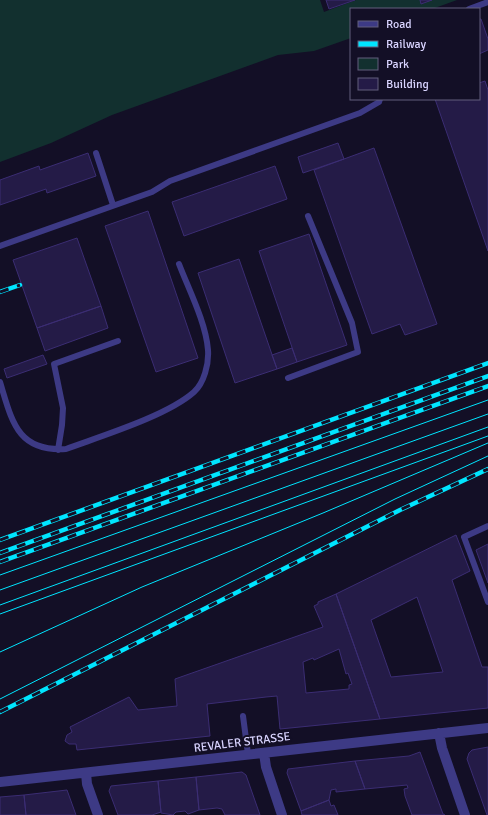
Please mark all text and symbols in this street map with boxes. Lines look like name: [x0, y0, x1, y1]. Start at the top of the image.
legend: [350, 8, 480, 100]
text: Road: [386, 17, 412, 32]
text: Railway: [386, 37, 426, 52]
text: Park: [386, 57, 409, 72]
text: Building: [386, 77, 429, 92]
street label: REVALER STRASSE: [193, 729, 291, 756]

